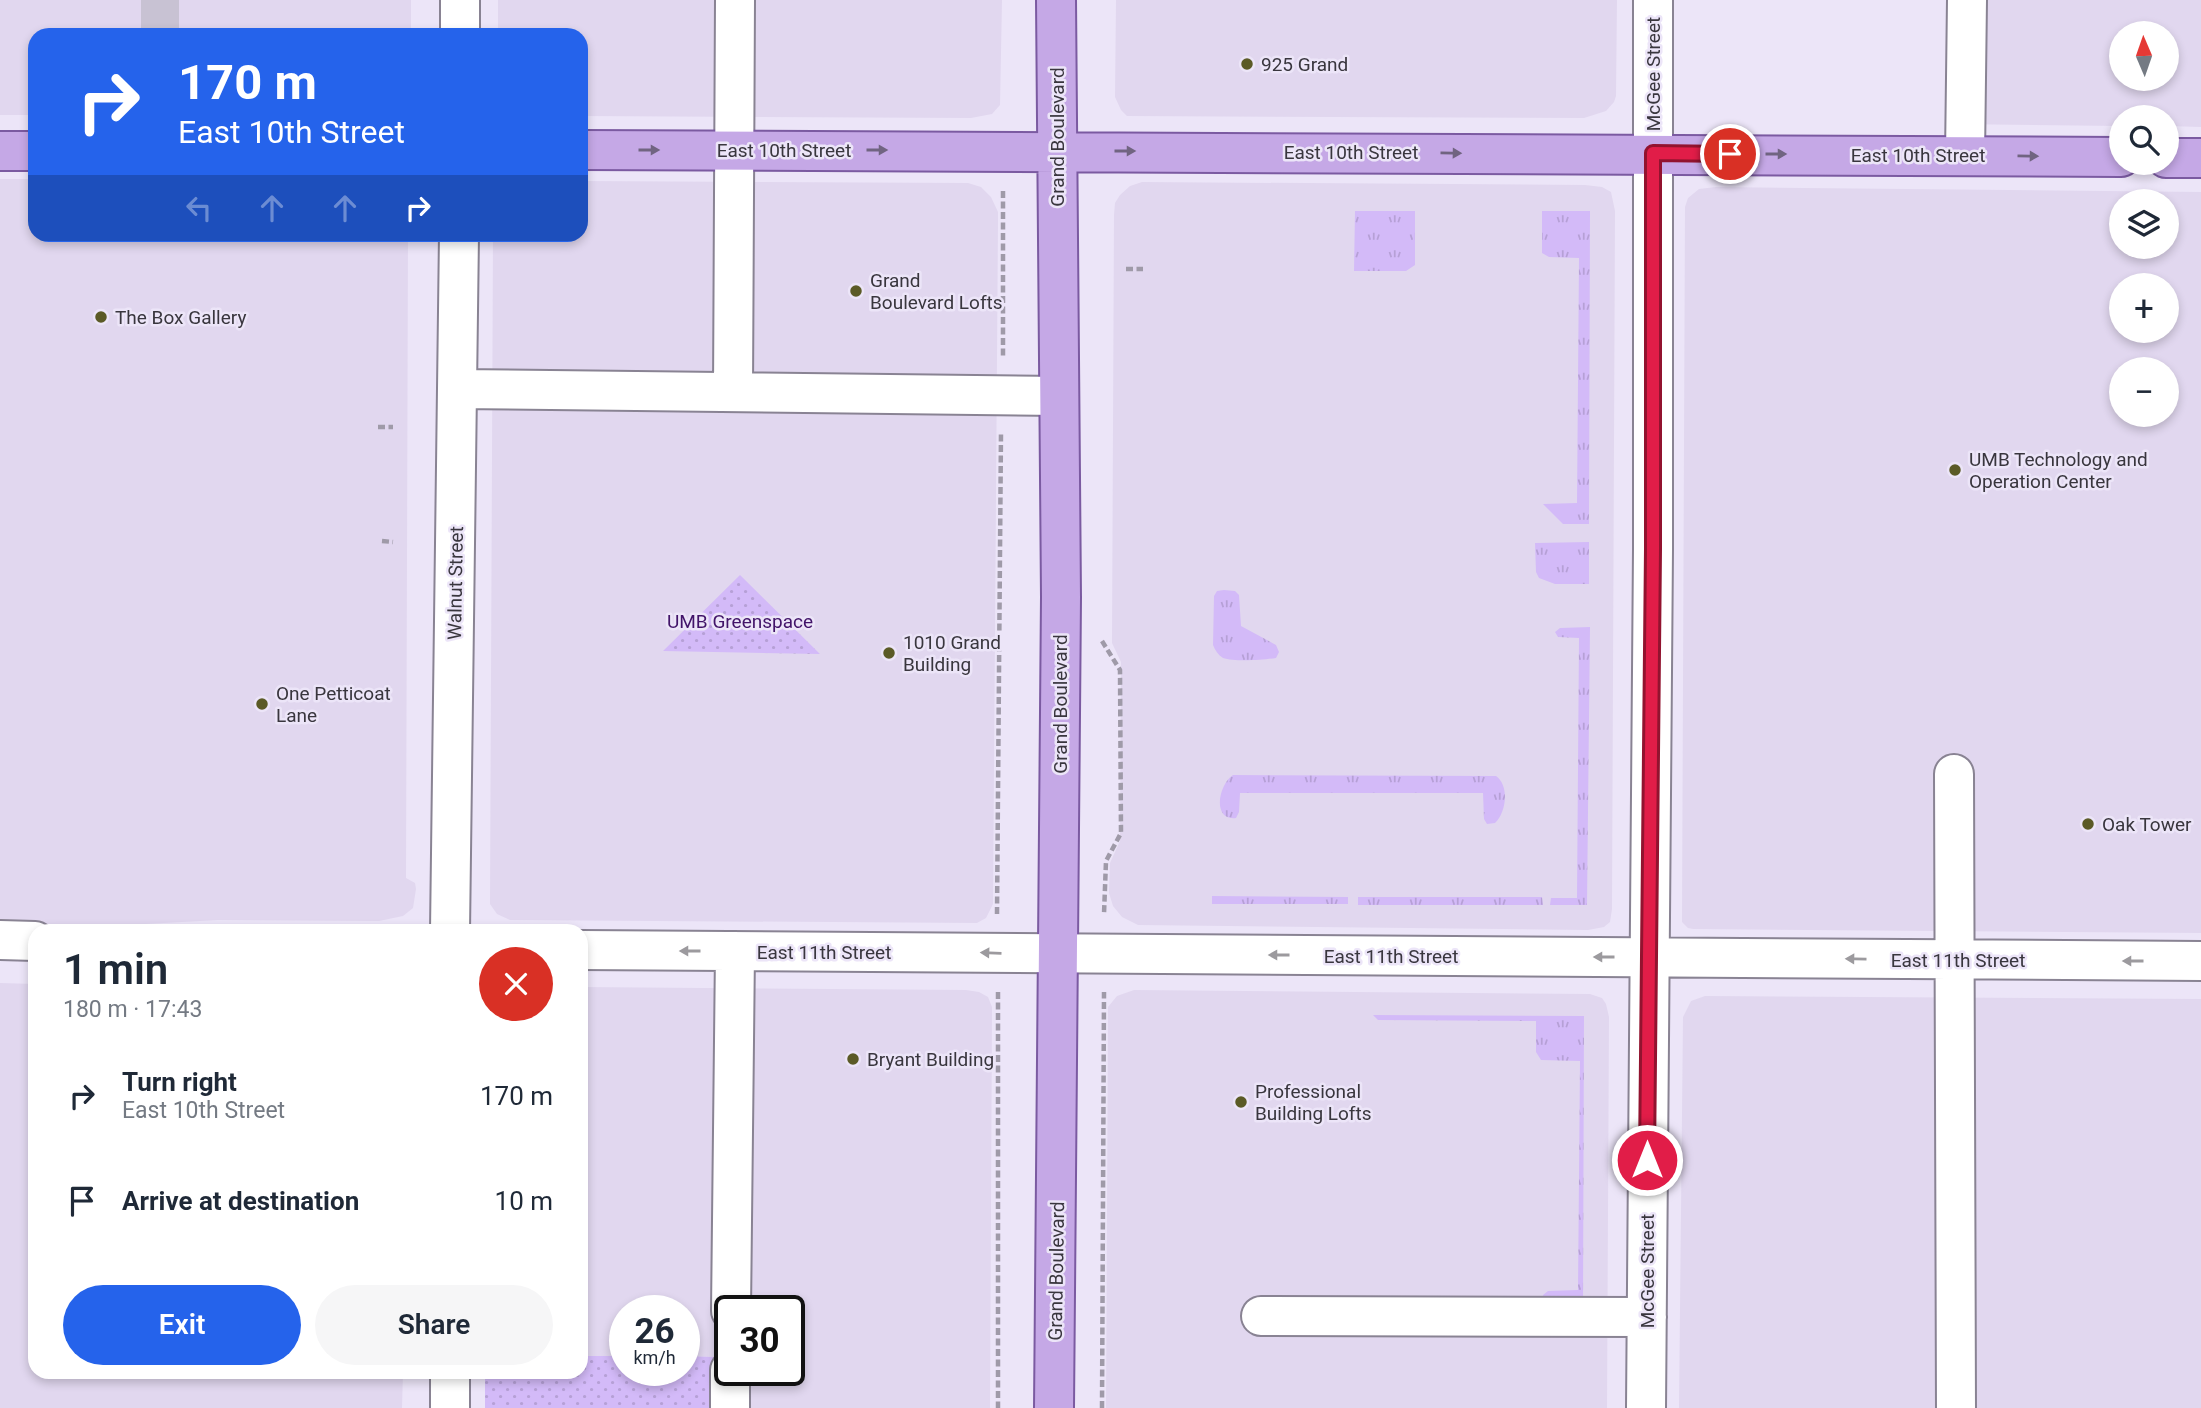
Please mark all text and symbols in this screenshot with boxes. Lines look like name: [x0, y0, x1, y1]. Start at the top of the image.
street label: McGee Street: [1642, 17, 1665, 131]
north arrow: [2109, 21, 2179, 91]
map controls: [2109, 21, 2179, 427]
place label: 925 Grand: [1261, 53, 1348, 76]
text: 170 m: [178, 54, 317, 111]
icon: right: [63, 56, 154, 147]
marker: 925 Grand: [1239, 56, 1255, 72]
street label: Grand Boulevard: [1046, 67, 1069, 207]
button: search: [2109, 105, 2179, 175]
text: East 10th Street: [178, 113, 405, 151]
pin: [1700, 124, 1760, 184]
icon: arrive: [1711, 135, 1749, 173]
street label: East 10th Street: [717, 139, 851, 162]
street label: East 10th Street: [1284, 141, 1418, 164]
one-way arrow: [638, 144, 660, 156]
one-way arrow: [866, 144, 888, 156]
street label: East 10th Street: [1851, 144, 1985, 167]
one-way arrow: [1114, 145, 1136, 157]
one-way arrow: [1440, 147, 1462, 159]
one-way arrow: [1765, 148, 1787, 160]
one-way arrow: [2017, 150, 2039, 162]
icon: left: [180, 189, 218, 227]
icon: ahead: [253, 189, 291, 227]
icon: ahead: [326, 189, 364, 227]
icon: right: [399, 189, 437, 227]
button: layers: [2109, 189, 2179, 259]
place label: Grand Boulevard Lofts: [870, 269, 1003, 314]
button: +: [2109, 273, 2179, 343]
marker: Grand Boulevard Lofts: [848, 283, 864, 299]
place label: The Box Gallery: [115, 306, 246, 329]
marker: The Box Gallery: [93, 309, 109, 325]
button: −: [2109, 357, 2179, 427]
place label: UMB Technology and Operation Center: [1969, 448, 2148, 493]
marker: UMB Technology and Operation Center: [1947, 462, 1963, 478]
street label: Walnut Street: [443, 526, 468, 640]
park label: UMB Greenspace: [667, 610, 813, 633]
place label: 1010 Grand Building: [903, 631, 1001, 676]
street label: Grand Boulevard: [1049, 634, 1072, 774]
marker: 1010 Grand Building: [881, 645, 897, 661]
place label: One Petticoat Lane: [276, 682, 391, 727]
marker: One Petticoat Lane: [254, 696, 270, 712]
place label: Oak Tower: [2102, 813, 2192, 836]
marker: Oak Tower: [2080, 816, 2096, 832]
street label: East 11th Street: [757, 941, 891, 964]
text: 1 min: [63, 945, 168, 994]
one-way arrow: [679, 945, 701, 957]
street label: East 11th Street: [1324, 945, 1458, 968]
button: close: [479, 947, 553, 1021]
one-way arrow: [980, 947, 1002, 959]
one-way arrow: [1268, 949, 1290, 961]
street label: East 11th Street: [1891, 949, 2025, 972]
one-way arrow: [1593, 951, 1615, 963]
one-way arrow: [1845, 953, 1867, 965]
one-way arrow: [2122, 955, 2144, 967]
text: 180 m · 17:43: [63, 996, 202, 1023]
place label: Bryant Building: [867, 1048, 994, 1071]
marker: Bryant Building: [845, 1051, 861, 1067]
text: Turn right: [122, 1067, 237, 1097]
icon: right: [63, 1077, 101, 1115]
place label: Professional Building Lofts: [1255, 1080, 1371, 1125]
text: 170 m: [480, 1081, 553, 1111]
marker: Professional Building Lofts: [1233, 1094, 1249, 1110]
text: East 10th Street: [122, 1097, 285, 1124]
position arrow: [1610, 1123, 1684, 1197]
icon: arrive: [63, 1182, 101, 1220]
text: Arrive at destination: [122, 1186, 359, 1216]
text: 10 m: [495, 1186, 553, 1216]
street label: Grand Boulevard: [1044, 1201, 1069, 1341]
street label: McGee Street: [1636, 1214, 1659, 1328]
button: Exit: [63, 1285, 301, 1365]
button: Share: [315, 1285, 553, 1365]
speed limit sign: 30: [714, 1295, 805, 1386]
text: 26: [634, 1311, 675, 1352]
text: km/h: [633, 1347, 676, 1368]

